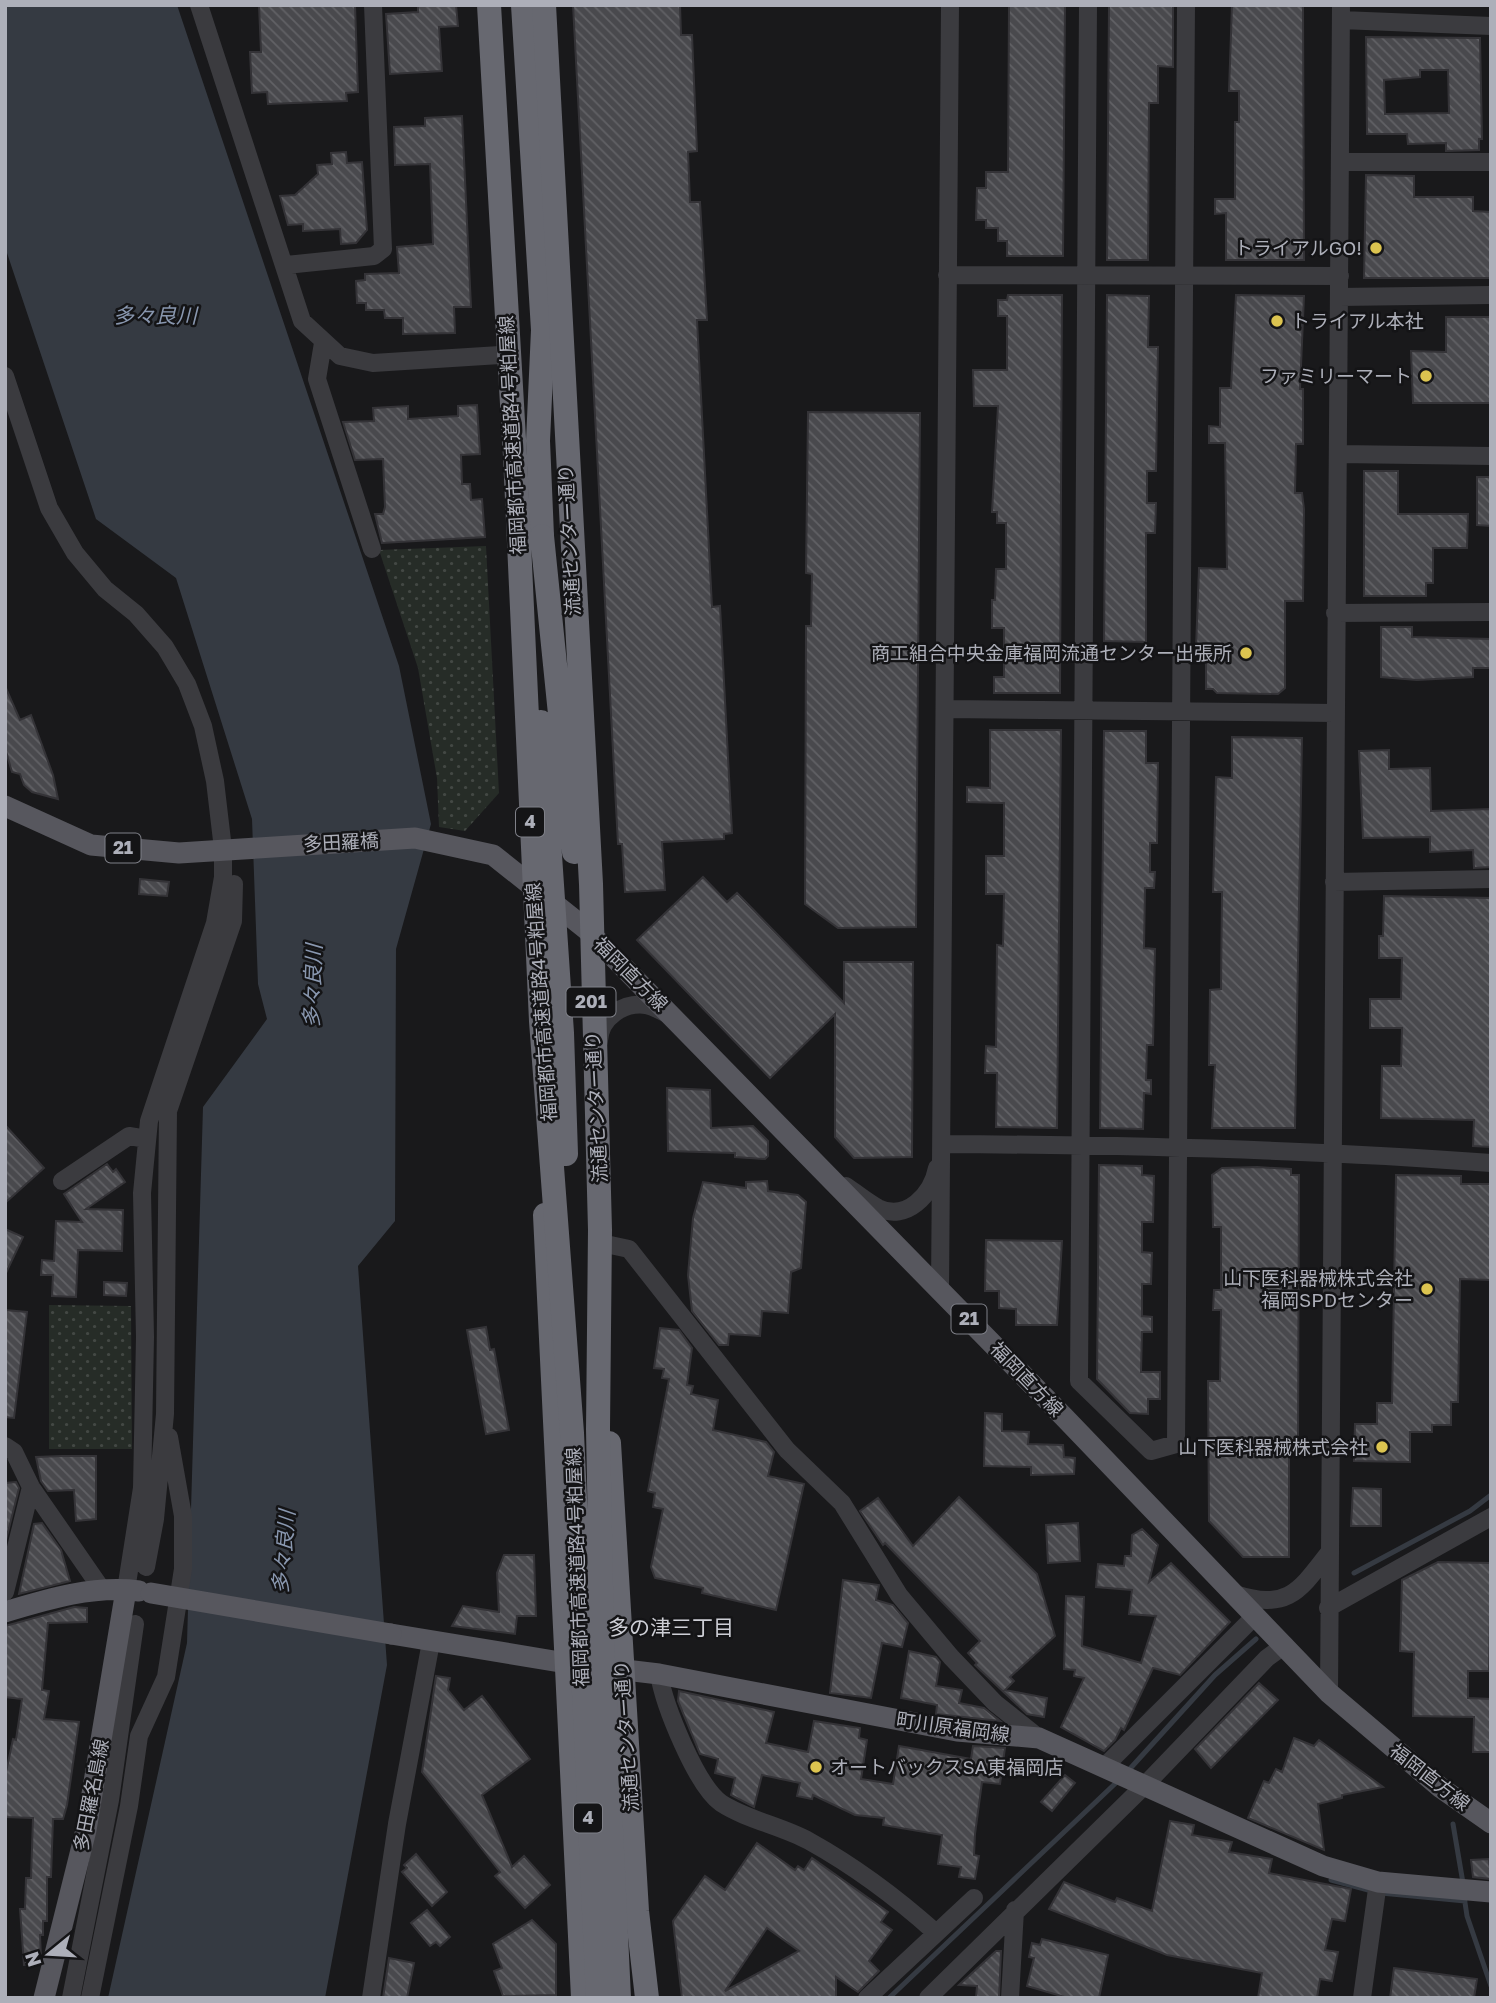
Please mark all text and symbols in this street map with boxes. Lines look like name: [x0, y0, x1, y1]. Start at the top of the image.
place label: トライアルGO!: [1234, 236, 1362, 259]
marker: トライアルGO!: [1368, 240, 1384, 256]
water label: 多々良川: [113, 302, 199, 328]
place label: トライアル本社: [1291, 309, 1424, 332]
marker: トライアル本社: [1269, 313, 1285, 329]
street label: 福岡都市高速道路4号粕屋線: [494, 315, 529, 555]
place label: ファミリーマート: [1260, 364, 1412, 387]
marker: ファミリーマート: [1418, 368, 1434, 384]
street label: 流通センター通り: [553, 464, 584, 617]
place label: 商工組合中央金庫福岡流通センター出張所: [871, 641, 1232, 664]
marker: 商工組合中央金庫福岡流通センター出張所: [1238, 645, 1254, 661]
road number: 4: [516, 808, 544, 836]
street label: 多田羅橋: [302, 828, 380, 855]
road number: 21: [106, 834, 140, 862]
street label: 福岡都市高速道路4号粕屋線: [521, 882, 560, 1122]
street label: 福岡直方線: [590, 932, 673, 1015]
water label: 多々良川: [298, 942, 327, 1028]
road number: 201: [566, 987, 616, 1016]
street label: 流通センター通り: [580, 1031, 611, 1184]
place label: 山下医科器械株式会社 福岡SPDセンター: [1223, 1266, 1413, 1311]
marker: 山下医科器械株式会社 福岡SPDセンター: [1419, 1281, 1435, 1297]
road number: 21: [951, 1304, 986, 1334]
street label: 福岡直方線: [986, 1336, 1069, 1421]
place label: 山下医科器械株式会社: [1178, 1435, 1368, 1458]
marker: 山下医科器械株式会社: [1374, 1439, 1390, 1455]
street label: 福岡都市高速道路4号粕屋線: [561, 1447, 592, 1687]
water label: 多々良川: [266, 1507, 300, 1595]
district label: 多の津三丁目: [608, 1614, 734, 1640]
street label: 流通センター通り: [609, 1659, 642, 1813]
street label: 町川原福岡線: [895, 1707, 1011, 1746]
street label: 多田羅名島線: [68, 1737, 113, 1853]
street label: 福岡直方線: [1386, 1738, 1475, 1815]
place label: オートバックスSA東福岡店: [830, 1755, 1063, 1778]
marker: オートバックスSA東福岡店: [808, 1759, 824, 1775]
road number: 4: [574, 1804, 602, 1832]
north arrow: [14, 1919, 84, 1989]
text: N: [19, 1949, 46, 1970]

